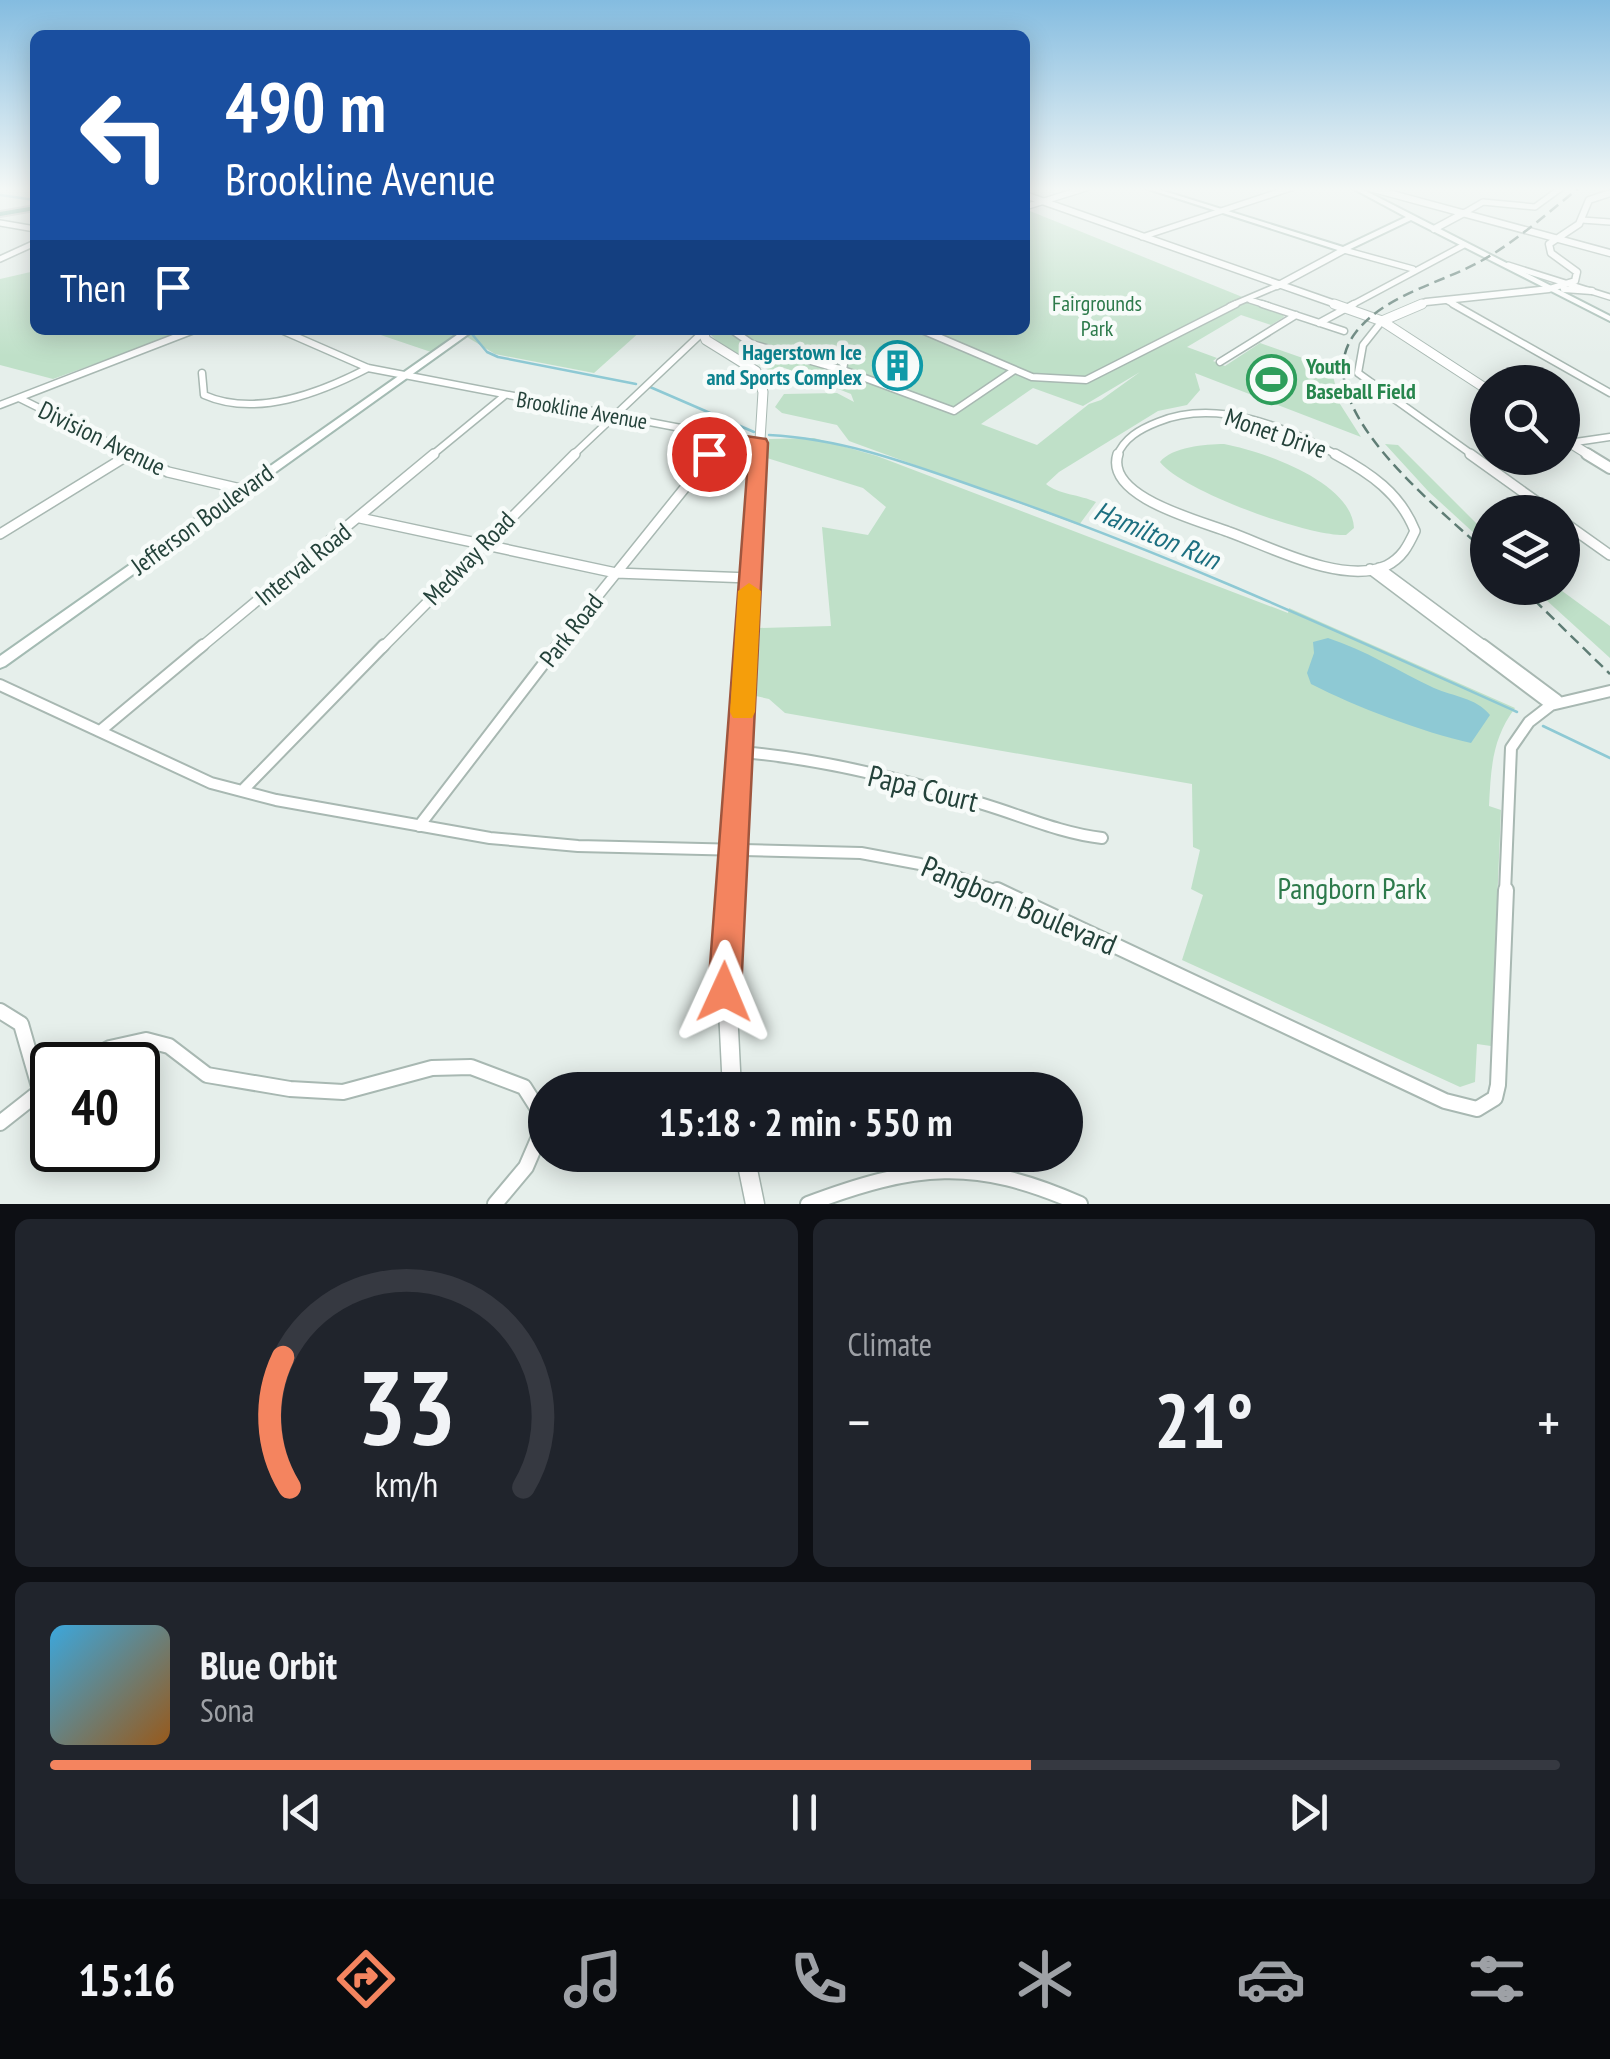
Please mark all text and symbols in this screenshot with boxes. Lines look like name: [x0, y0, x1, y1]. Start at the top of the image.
text: 490 m: [225, 61, 386, 151]
icon: left: [60, 70, 190, 200]
text: Brookline Avenue: [225, 149, 496, 207]
icon: arrive: [146, 260, 201, 315]
text: Then: [60, 263, 126, 312]
park label: Fairgrounds Park: [1052, 289, 1142, 342]
place label: Hagerstown Ice and Sports Complex: [706, 338, 862, 391]
building icon: Hagerstown Ice and Sports Complex: [871, 339, 923, 391]
place label: Youth Baseball Field: [1305, 352, 1416, 405]
sports icon: Youth Baseball Field: [1245, 353, 1297, 405]
map controls: [1470, 365, 1580, 605]
button: search: [1470, 365, 1580, 475]
street label: Brookline Avenue: [514, 385, 650, 435]
street label: Division Avenue: [33, 394, 171, 482]
street label: Monet Drive: [1221, 401, 1331, 465]
pin: [667, 412, 752, 497]
icon: arrive: [682, 427, 737, 482]
street label: Jefferson Boulevard: [124, 457, 279, 582]
water label: Hamilton Run: [1089, 492, 1227, 578]
button: layers: [1470, 495, 1580, 605]
street label: Medway Road: [416, 504, 522, 612]
street label: Interval Road: [249, 516, 357, 612]
street label: Park Road: [532, 587, 610, 673]
street label: Papa Court: [864, 755, 983, 820]
street label: Pangborn Boulevard: [916, 846, 1123, 963]
park label: Pangborn Park: [1277, 868, 1427, 907]
position arrow: [672, 940, 776, 1044]
speed limit sign: 40: [30, 1042, 160, 1172]
text: 15:18 · 2 min · 550 m: [659, 1097, 952, 1146]
text: Climate: [848, 1323, 932, 1365]
text: 33: [357, 1339, 456, 1474]
text: 21°: [1154, 1372, 1253, 1469]
text: −: [848, 1386, 870, 1457]
text: +: [1537, 1386, 1560, 1457]
text: km/h: [375, 1461, 438, 1507]
text: Blue Orbit: [200, 1640, 337, 1689]
text: Sona: [200, 1689, 254, 1731]
icon: previous: [274, 1785, 329, 1840]
icon: pause: [777, 1785, 832, 1840]
icon: next: [1281, 1785, 1336, 1840]
icon: directions: [331, 1944, 401, 2014]
icon: music: [558, 1944, 628, 2014]
icon: phone: [784, 1944, 854, 2014]
icon: climate: [1010, 1944, 1080, 2014]
icon: car: [1236, 1944, 1306, 2014]
icon: filters: [1462, 1944, 1532, 2014]
text: 15:16: [78, 1950, 175, 2008]

